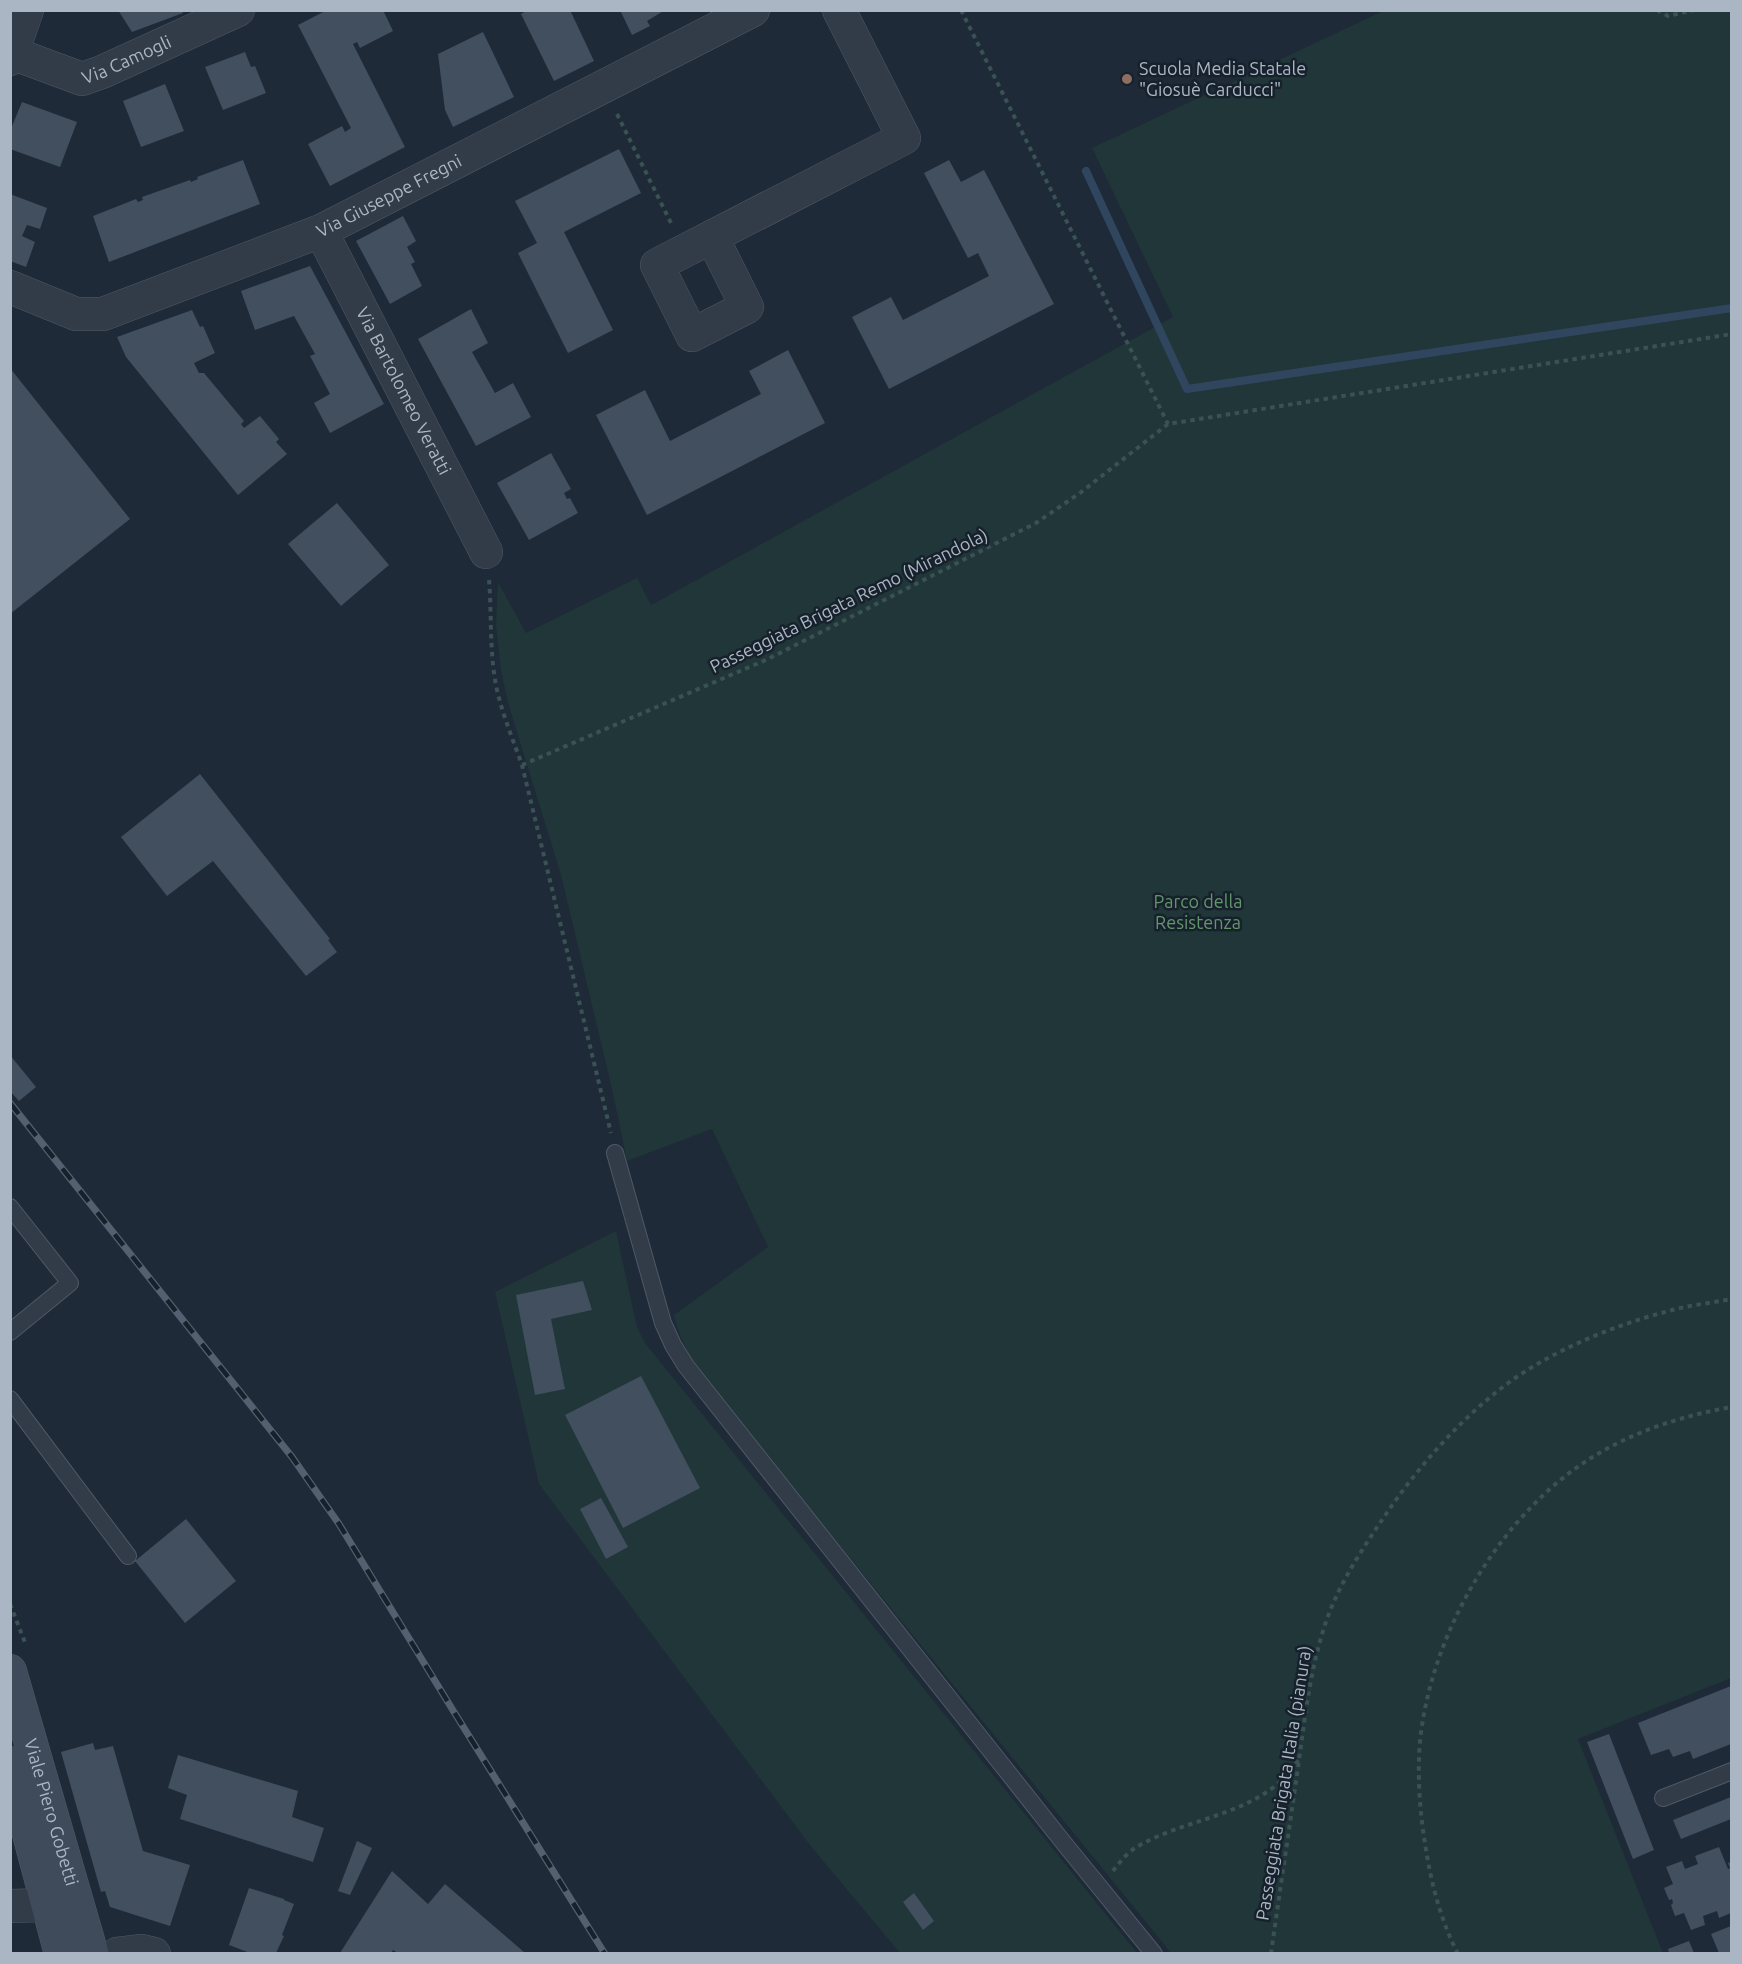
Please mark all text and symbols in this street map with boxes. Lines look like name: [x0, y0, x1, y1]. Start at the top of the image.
street label: Via Camogli: [79, 31, 174, 87]
place label: Scuola Media Statale "Giosuè Carducci": [1139, 58, 1306, 99]
marker: Scuola Media Statale "Giosuè Carducci": [1120, 72, 1134, 86]
street label: Via Giuseppe Fregni: [313, 150, 464, 241]
street label: Via Bartolomeo Veratti: [353, 304, 456, 478]
street label: Passeggiata Brigata Remo (Mirandola): [706, 524, 991, 677]
park label: Parco della Resistenza: [1154, 891, 1242, 932]
street label: Passeggiata Brigata Italia (pianura): [1251, 1644, 1316, 1922]
street label: Viale Piero Gobetti: [21, 1736, 83, 1888]

